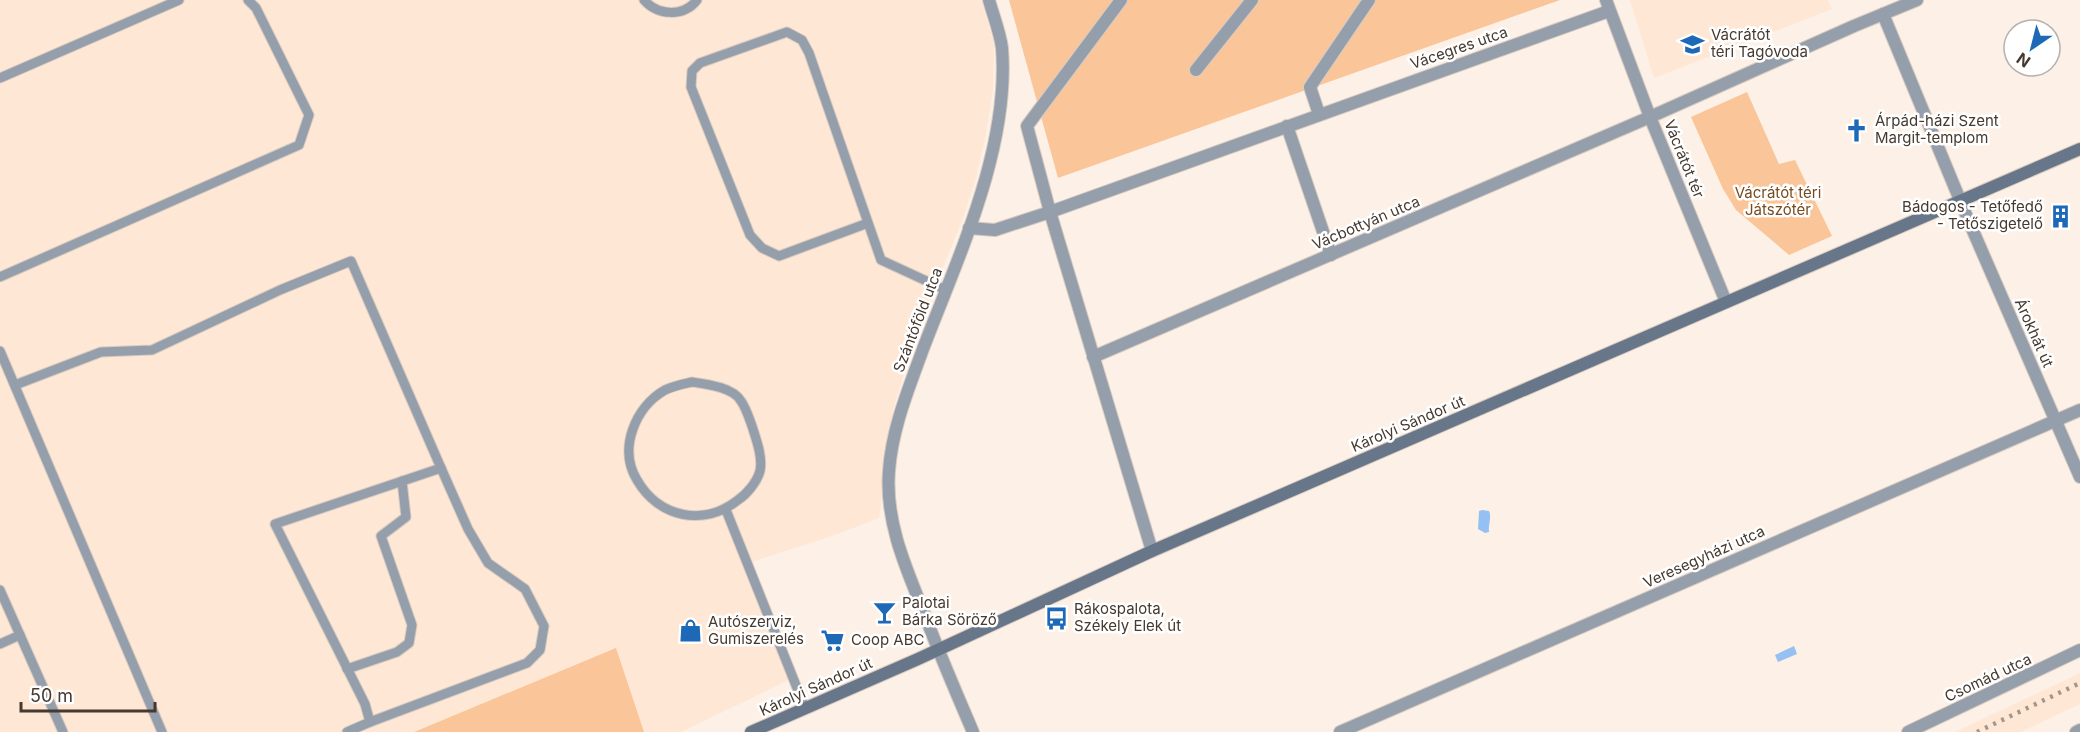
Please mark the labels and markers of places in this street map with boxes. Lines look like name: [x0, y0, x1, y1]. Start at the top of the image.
place label: Vácrátót téri Tagóvoda: [1711, 25, 1808, 61]
school or university icon: Vácrátót téri Tagóvoda: [1680, 31, 1706, 57]
place label: Árpád-házi Szent Margit-templom: [1875, 111, 1999, 147]
church icon: Árpád-házi Szent Margit-templom: [1844, 117, 1870, 143]
place label: Bádogos - Tetőfedő - Tetőszigetelő: [1902, 197, 2043, 233]
building icon: Bádogos - Tetőfedő - Tetőszigetelő: [2048, 203, 2074, 229]
place label: Palotai Bárka Söröző: [902, 593, 997, 629]
bar icon: Palotai Bárka Söröző: [871, 599, 897, 625]
place label: Rákospalota, Székely Elek út: [1074, 599, 1181, 635]
bus stop icon: Rákospalota, Székely Elek út: [1043, 605, 1069, 631]
place label: Autószerviz, Gumiszerelés: [708, 612, 804, 648]
shop icon: Autószerviz, Gumiszerelés: [677, 618, 703, 644]
supermarket icon: Coop ABC: [820, 627, 846, 653]
place label: Coop ABC: [851, 630, 925, 649]

